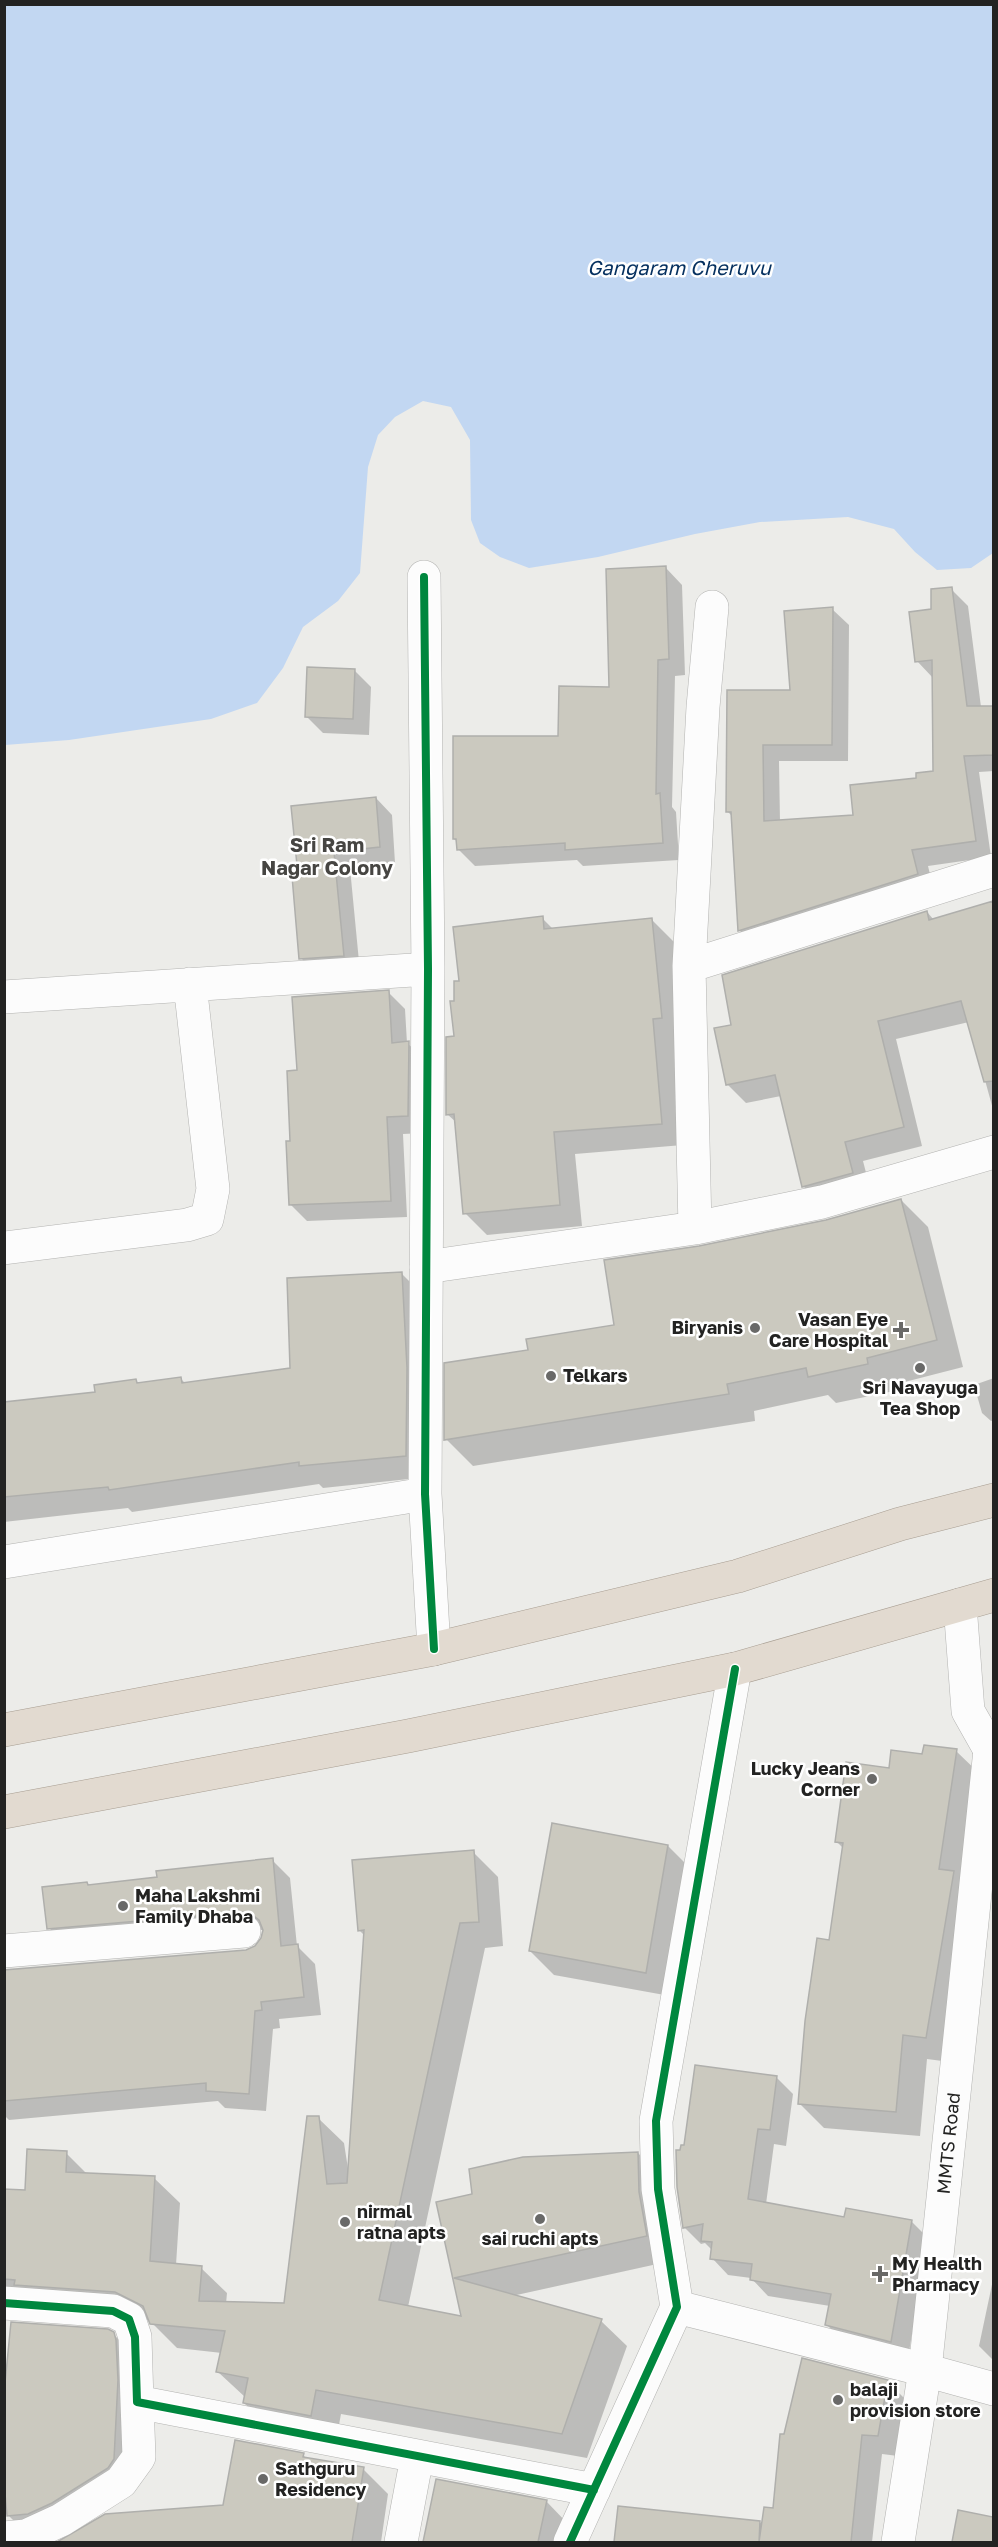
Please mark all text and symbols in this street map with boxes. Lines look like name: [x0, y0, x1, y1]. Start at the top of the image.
water label: Gangaram Cheruvu: [587, 255, 773, 280]
district label: Sri Ram Nagar Colony: [261, 832, 393, 879]
place label: Vasan Eye Care Hospital: [769, 1308, 888, 1351]
place label: Biryanis: [671, 1316, 743, 1338]
marker: Biryanis: [748, 1321, 762, 1335]
marker: Vasan Eye Care Hospital: [892, 1321, 910, 1339]
marker: Sri Navayuga Tea Shop: [913, 1361, 927, 1375]
place label: Telkars: [563, 1364, 628, 1386]
marker: Telkars: [544, 1369, 558, 1383]
place label: Sri Navayuga Tea Shop: [862, 1376, 978, 1419]
place label: Lucky Jeans Corner: [751, 1757, 860, 1800]
marker: Lucky Jeans Corner: [865, 1772, 879, 1786]
place label: Maha Lakshmi Family Dhaba: [135, 1884, 260, 1927]
marker: Maha Lakshmi Family Dhaba: [116, 1899, 130, 1913]
street label: MMTS Road: [932, 2091, 964, 2195]
place label: nirmal ratna apts: [357, 2200, 446, 2243]
marker: sai ruchi apts: [533, 2212, 547, 2226]
marker: nirmal ratna apts: [338, 2215, 352, 2229]
place label: sai ruchi apts: [481, 2227, 599, 2249]
place label: My Health Pharmacy: [892, 2252, 982, 2295]
marker: My Health Pharmacy: [873, 2267, 887, 2281]
place label: balaji provision store: [850, 2378, 981, 2421]
marker: balaji provision store: [831, 2393, 845, 2407]
place label: Sathguru Residency: [275, 2457, 366, 2500]
marker: Sathguru Residency: [256, 2472, 270, 2486]

